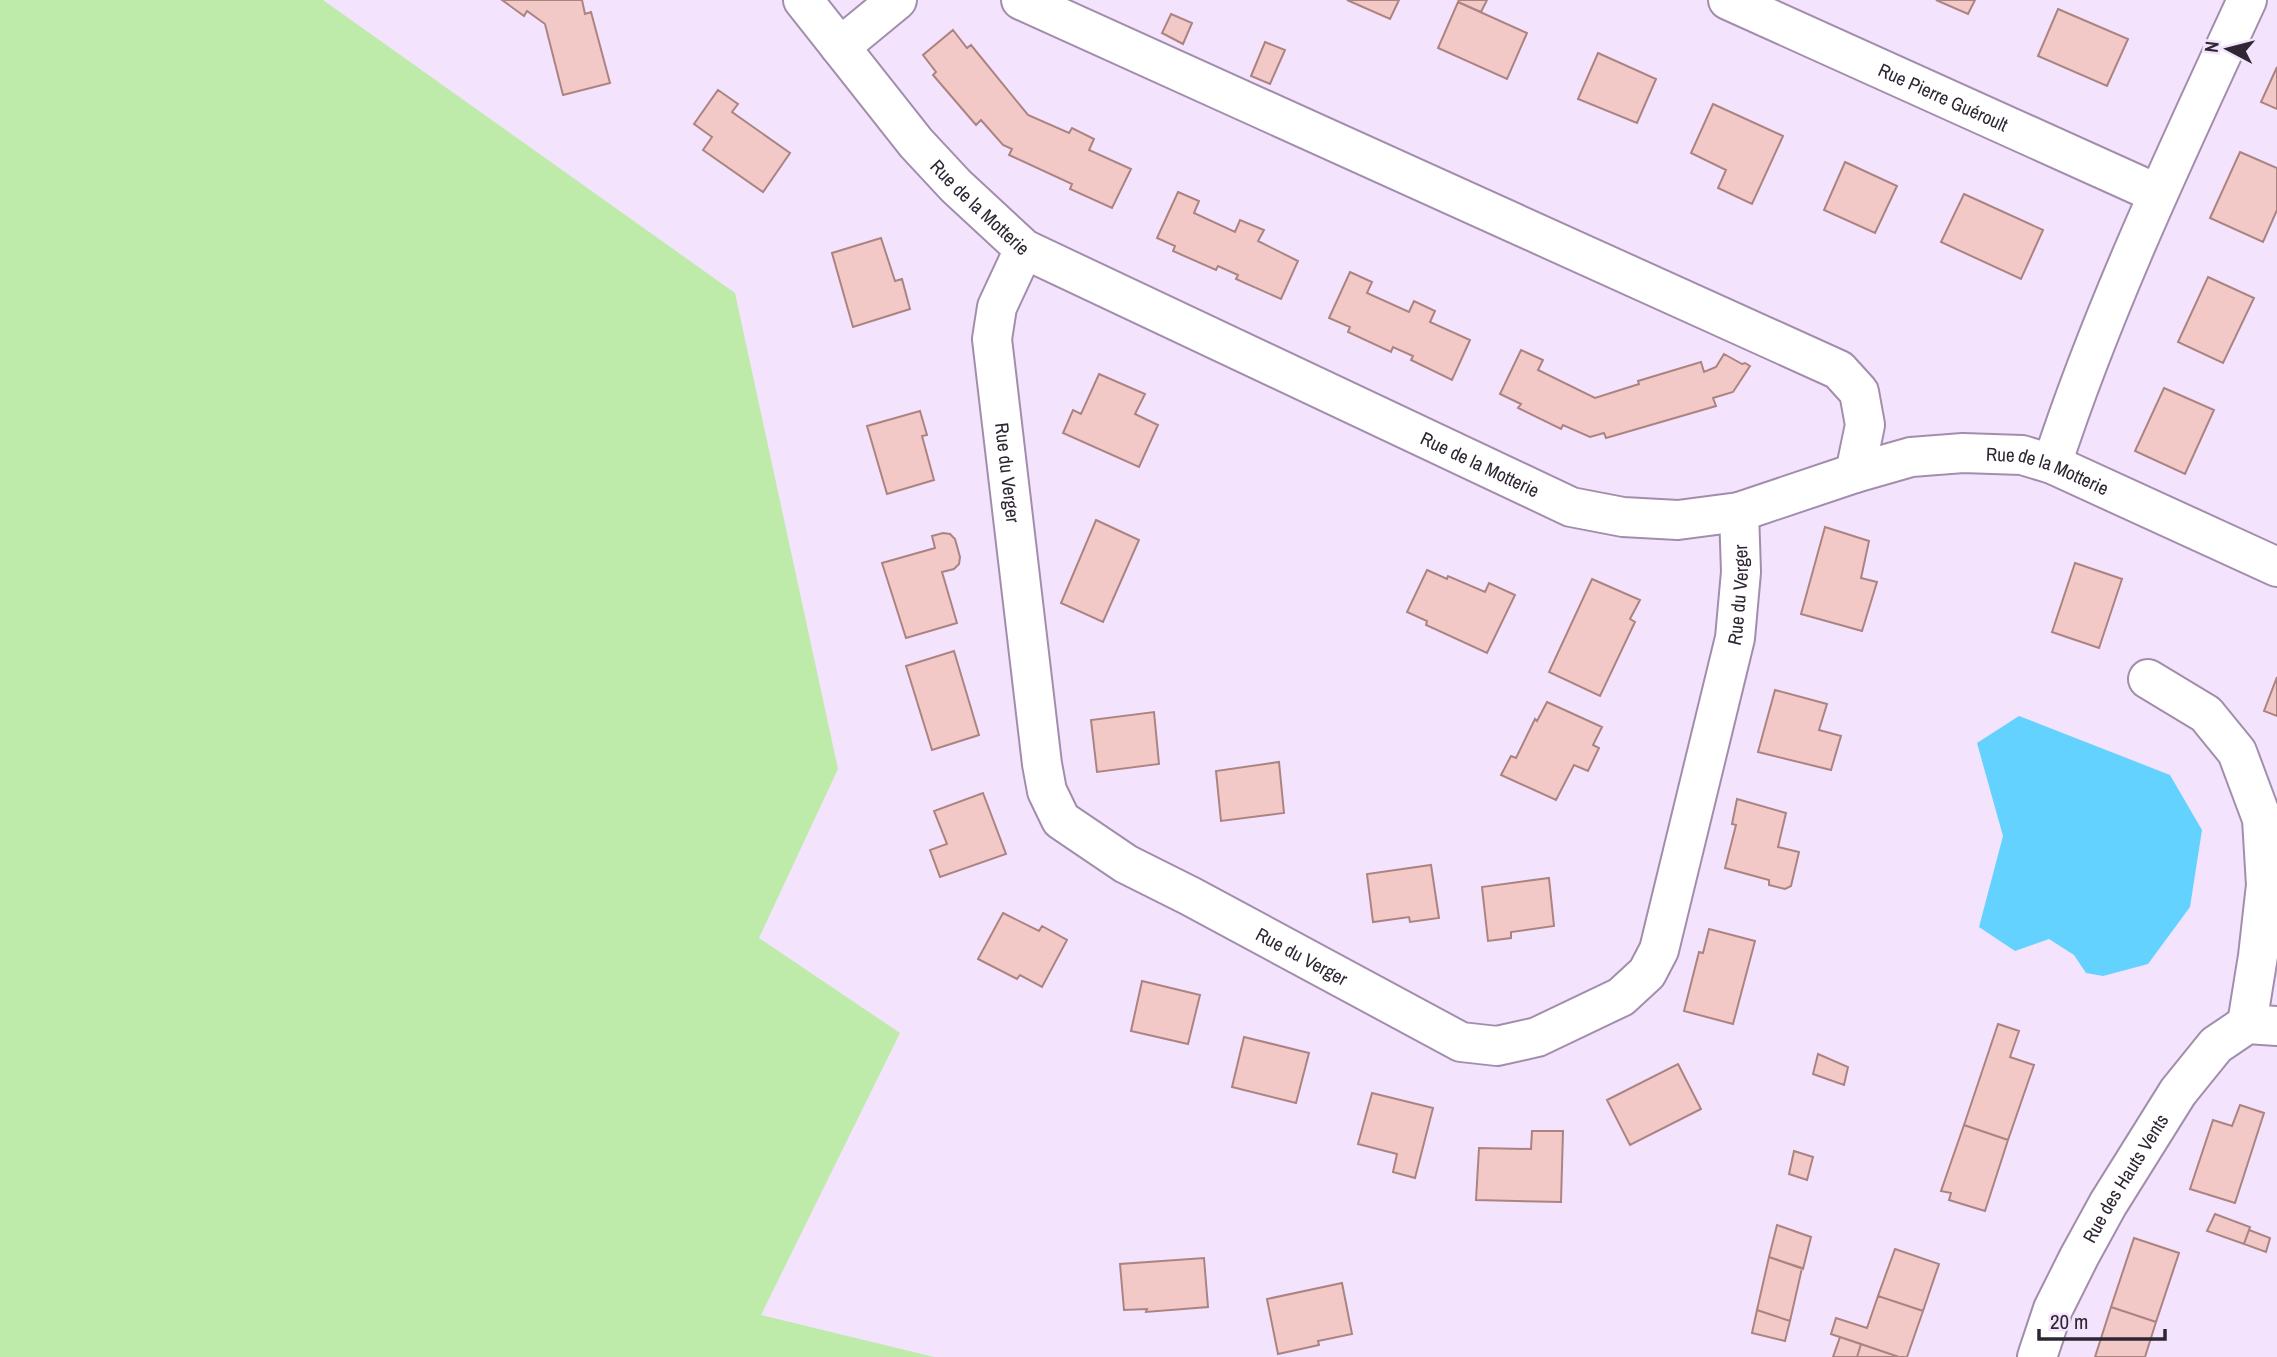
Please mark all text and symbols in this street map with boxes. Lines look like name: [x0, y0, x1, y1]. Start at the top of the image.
north arrow: [2193, 14, 2263, 84]
text: N: [2198, 40, 2225, 54]
street label: Rue Pierre Guéroult: [1874, 57, 2013, 138]
street label: Rue de la Motterie: [925, 154, 1035, 261]
street label: Rue du Verger: [989, 421, 1027, 525]
street label: Rue de la Motterie: [1417, 425, 1544, 503]
street label: Rue de la Motterie: [1986, 441, 2113, 501]
street label: Rue du Verger: [1721, 543, 1754, 648]
street label: Rue du Verger: [1251, 921, 1353, 992]
street label: Rue des Hauts Vents: [2076, 1109, 2174, 1247]
scale bar: [2039, 1298, 2165, 1342]
text: 20 m: [2050, 1307, 2088, 1336]

